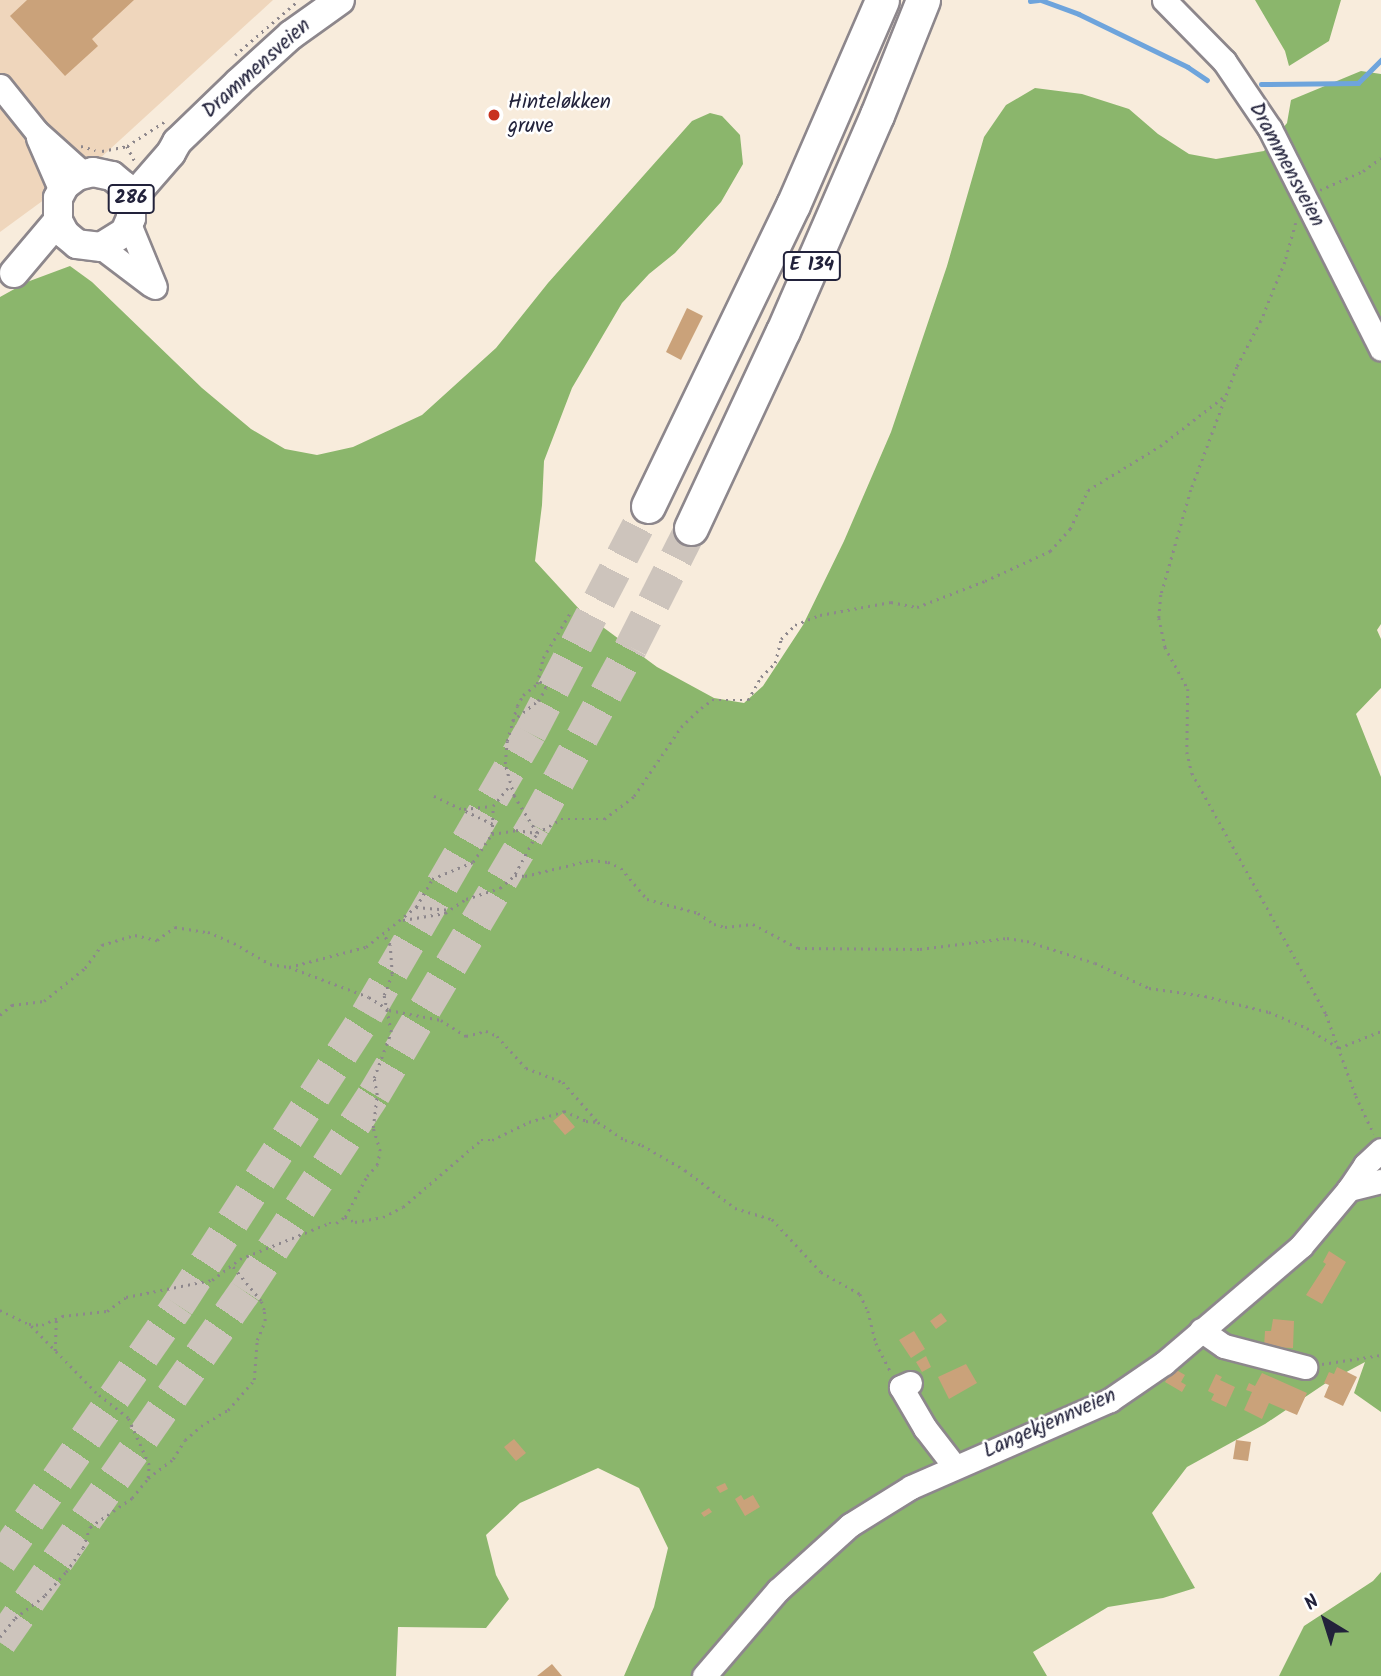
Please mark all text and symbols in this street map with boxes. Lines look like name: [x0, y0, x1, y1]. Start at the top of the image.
street label: Drammensveien: [198, 14, 316, 124]
place label: Hinteløkken gruve: [508, 90, 611, 140]
street label: Drammensveien: [1243, 98, 1329, 232]
marker: Hinteløkken gruve: [486, 107, 502, 123]
road number: 286: [106, 183, 156, 214]
road number: E 134: [782, 250, 842, 282]
street label: Langekjennveien: [980, 1383, 1120, 1465]
north arrow: [1290, 1585, 1360, 1655]
text: N: [1298, 1588, 1326, 1619]

